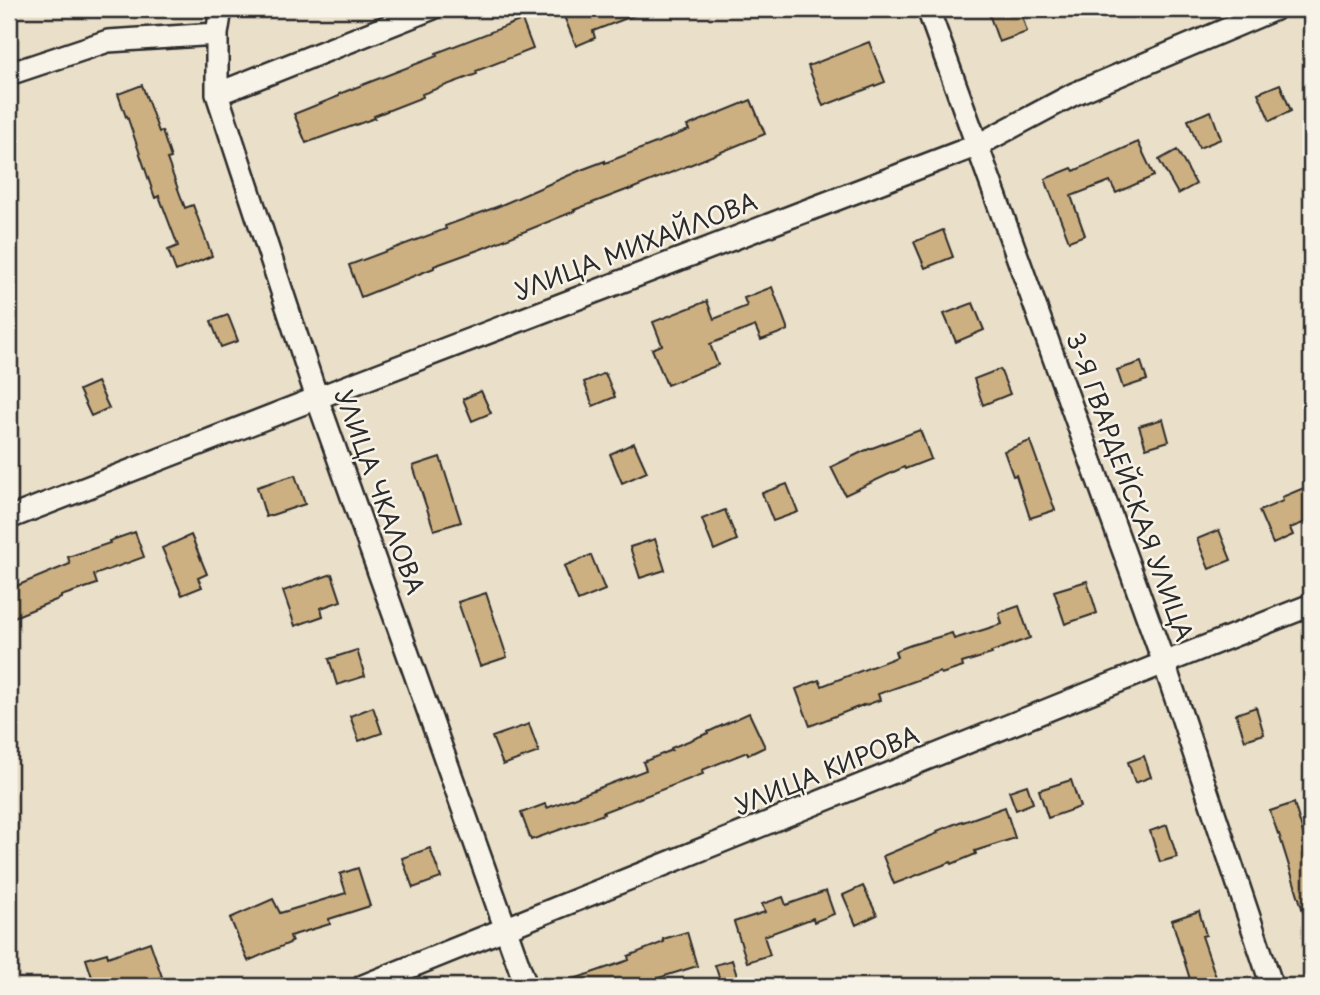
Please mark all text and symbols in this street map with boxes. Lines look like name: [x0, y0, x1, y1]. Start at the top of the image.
street label: УЛИЦА МИХАЙЛОВА: [509, 182, 762, 308]
street label: 3-Я ГВАРДЕЙСКАЯ УЛИЦА: [1058, 327, 1204, 646]
street label: УЛИЦА ЧКАЛОВА: [327, 384, 435, 599]
street label: УЛИЦА КИРОВА: [729, 716, 924, 823]

